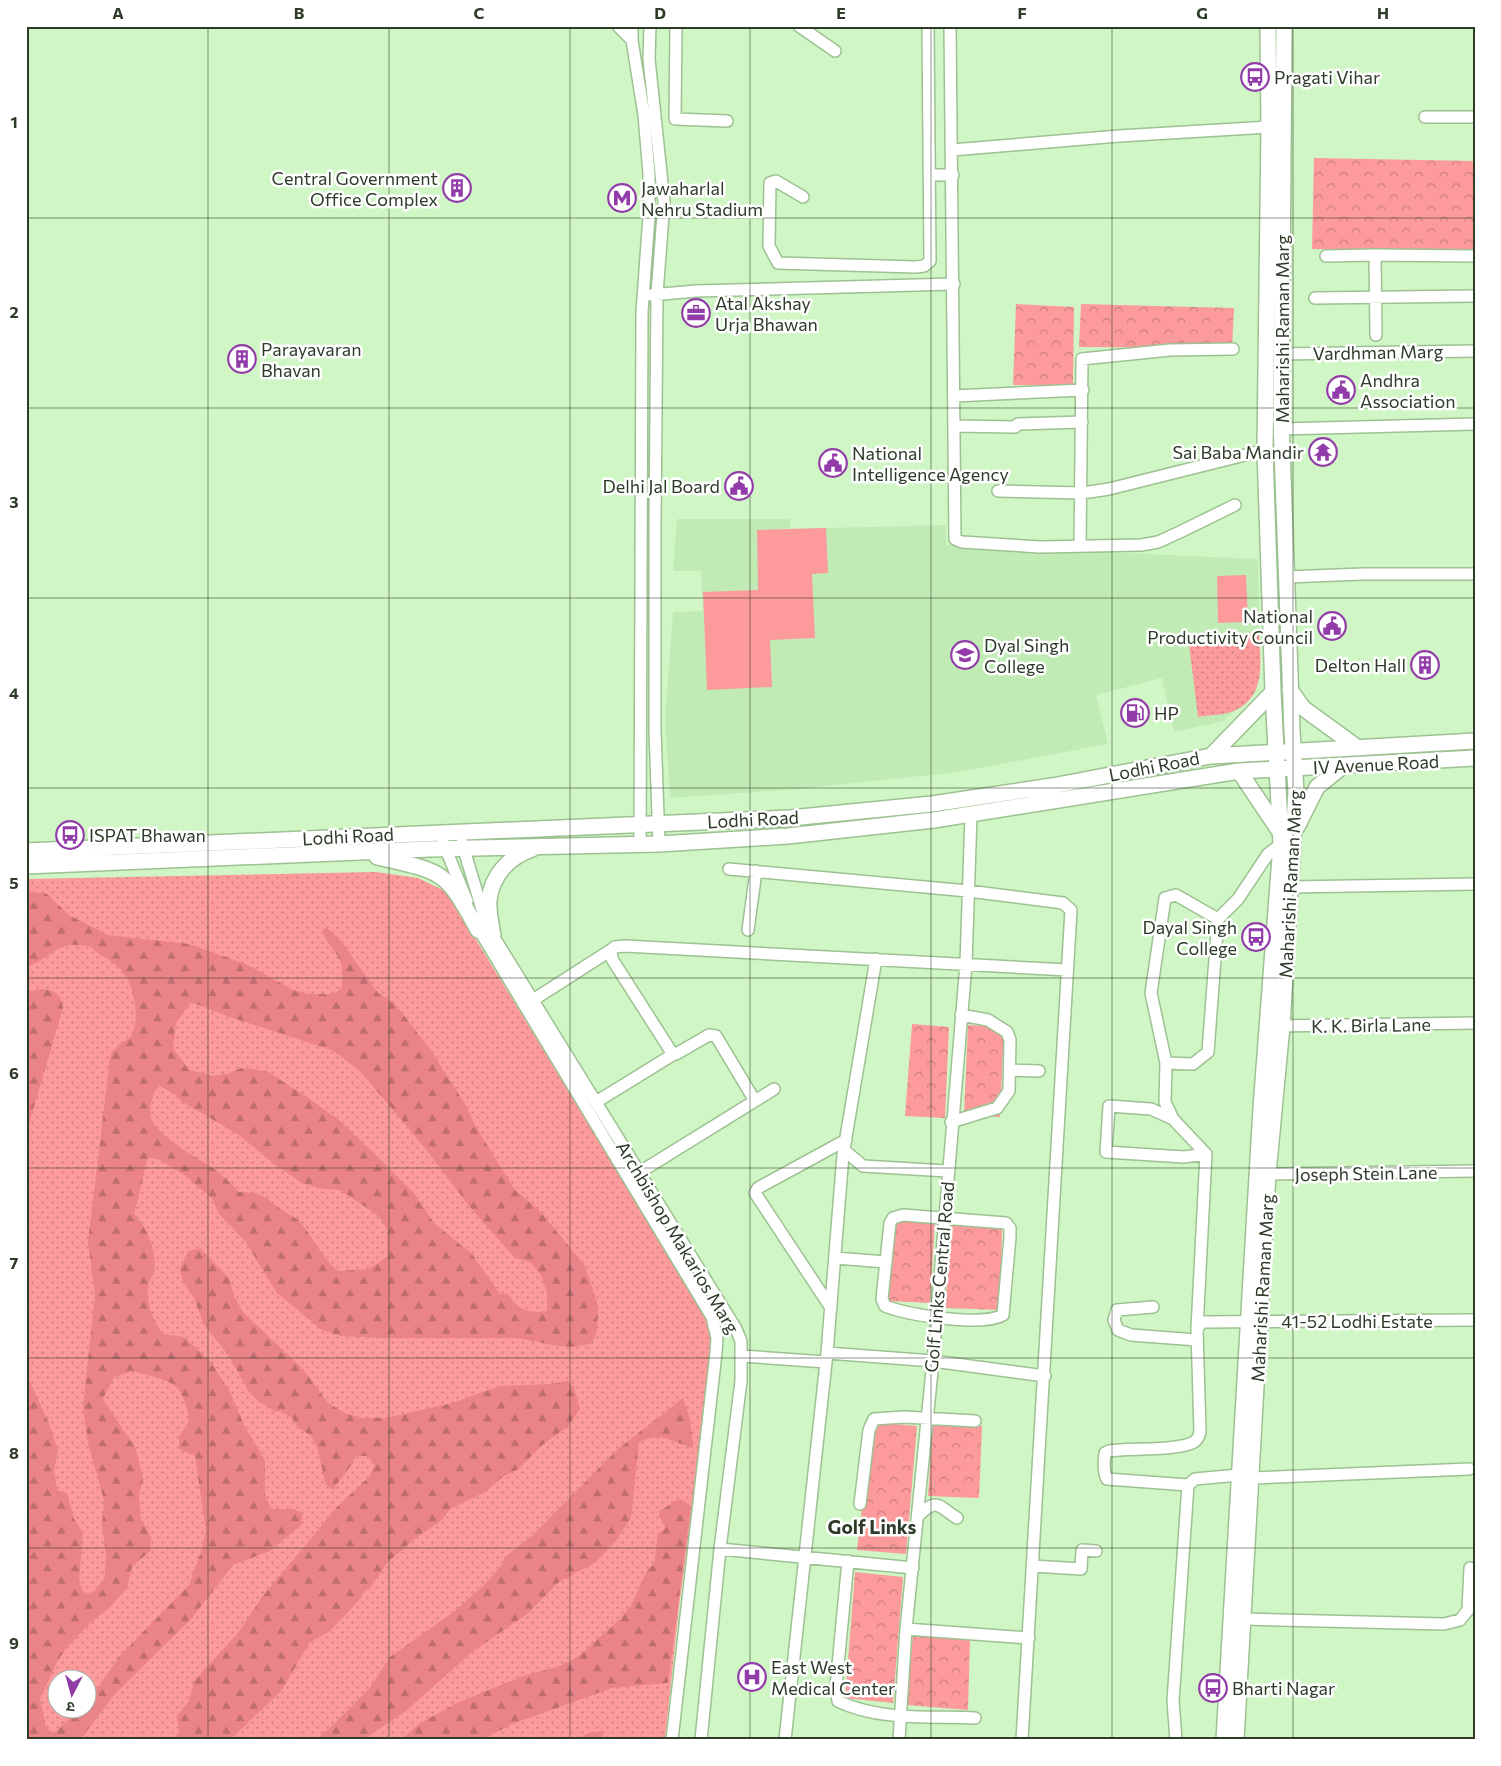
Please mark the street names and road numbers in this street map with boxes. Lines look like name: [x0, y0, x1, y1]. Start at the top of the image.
street label: Maharishi Raman Marg: [1271, 235, 1293, 423]
street label: Vardhman Marg: [1312, 340, 1444, 364]
street label: Lodhi Road: [1107, 746, 1201, 786]
street label: IV Avenue Road: [1312, 750, 1440, 778]
street label: Maharishi Raman Marg: [1274, 789, 1306, 979]
street label: Lodhi Road: [707, 806, 799, 832]
street label: Lodhi Road: [302, 823, 394, 849]
street label: K. K. Birla Lane: [1311, 1013, 1431, 1037]
street label: Archbishop Makarios Marg: [612, 1137, 744, 1337]
street label: Joseph Stein Lane: [1294, 1161, 1438, 1185]
street label: Golf Links Central Road: [920, 1181, 958, 1373]
street label: Maharishi Raman Marg: [1246, 1193, 1278, 1383]
street label: 41-52 Lodhi Estate: [1281, 1310, 1433, 1332]

